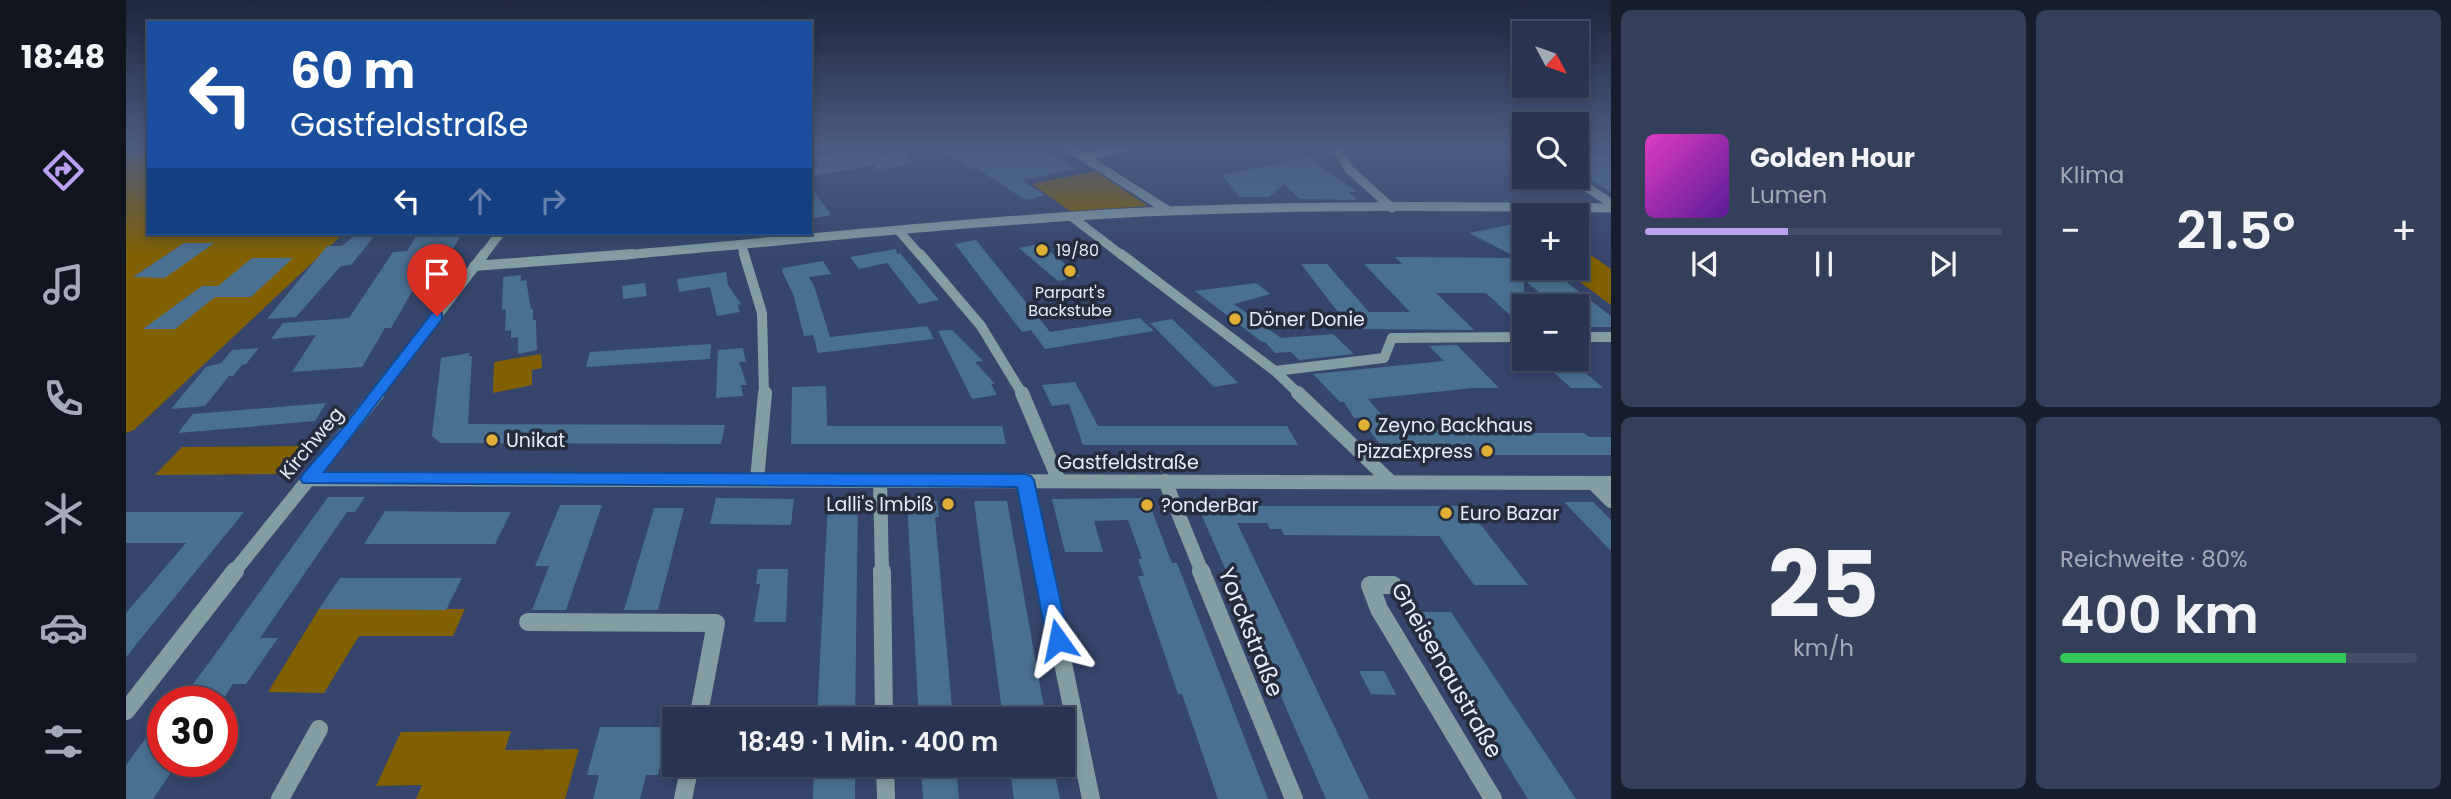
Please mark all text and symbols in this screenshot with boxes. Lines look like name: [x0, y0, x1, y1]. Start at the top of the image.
north arrow: [1512, 21, 1589, 98]
map controls: [1512, 21, 1589, 371]
text: 18:48: [21, 34, 105, 79]
text: 60 m: [290, 37, 415, 105]
icon: left: [175, 49, 266, 140]
text: Gastfeldstraße: [290, 102, 528, 147]
button: search: [1512, 112, 1589, 189]
text: Golden Hour: [1750, 140, 1915, 176]
icon: directions: [39, 146, 88, 195]
text: Klima: [2060, 159, 2124, 191]
text: Lumen: [1750, 179, 1827, 211]
icon: left: [388, 182, 426, 220]
icon: ahead: [461, 182, 499, 220]
icon: right: [534, 182, 572, 220]
text: 21.5°: [2177, 194, 2295, 267]
button: +: [1512, 203, 1589, 280]
text: −: [2060, 204, 2081, 257]
text: +: [2391, 204, 2417, 257]
place label: 19/80: [1056, 239, 1099, 262]
marker: 19/80: [1034, 242, 1050, 258]
pin: [407, 244, 467, 316]
icon: previous: [1686, 245, 1724, 283]
icon: pause: [1805, 245, 1843, 283]
icon: next: [1924, 245, 1962, 283]
icon: arrive: [418, 255, 456, 293]
icon: music: [39, 260, 88, 309]
marker: Parpart's Backstube: [1062, 263, 1078, 279]
place label: Parpart's Backstube: [1028, 281, 1112, 322]
button: −: [1512, 294, 1589, 371]
place label: Döner Donie: [1249, 306, 1365, 333]
marker: Döner Donie: [1227, 311, 1243, 327]
icon: phone: [39, 374, 88, 423]
street label: Kirchweg: [273, 401, 350, 485]
place label: Zeyno Backhaus: [1378, 412, 1533, 439]
marker: Zeyno Backhaus: [1356, 417, 1372, 433]
place label: Unikat: [506, 427, 565, 454]
marker: Unikat: [484, 432, 500, 448]
place label: PizzaExpress: [1357, 438, 1473, 465]
marker: PizzaExpress: [1479, 443, 1495, 459]
street label: Gastfeldstraße: [1057, 449, 1199, 476]
icon: climate: [39, 489, 88, 538]
place label: Lalli's Imbiß: [826, 491, 934, 518]
place label: ?onderBar: [1161, 492, 1259, 519]
marker: Lalli's Imbiß: [940, 496, 956, 512]
marker: ?onderBar: [1139, 497, 1155, 513]
place label: Euro Bazar: [1460, 500, 1559, 527]
marker: Euro Bazar: [1438, 505, 1454, 521]
text: 25: [1768, 521, 1879, 649]
text: Reichweite · 80%: [2060, 543, 2248, 575]
street label: Yorckstraße: [1211, 563, 1291, 701]
street label: Gneisenaustraße: [1384, 576, 1510, 764]
text: 400 km: [2060, 578, 2259, 651]
icon: car: [39, 603, 88, 652]
position arrow: [1021, 603, 1095, 677]
text: km/h: [1793, 632, 1854, 664]
speed limit sign: 30: [147, 686, 238, 777]
icon: filters: [39, 717, 88, 766]
text: 18:49 · 1 Min. · 400 m: [739, 724, 998, 760]

